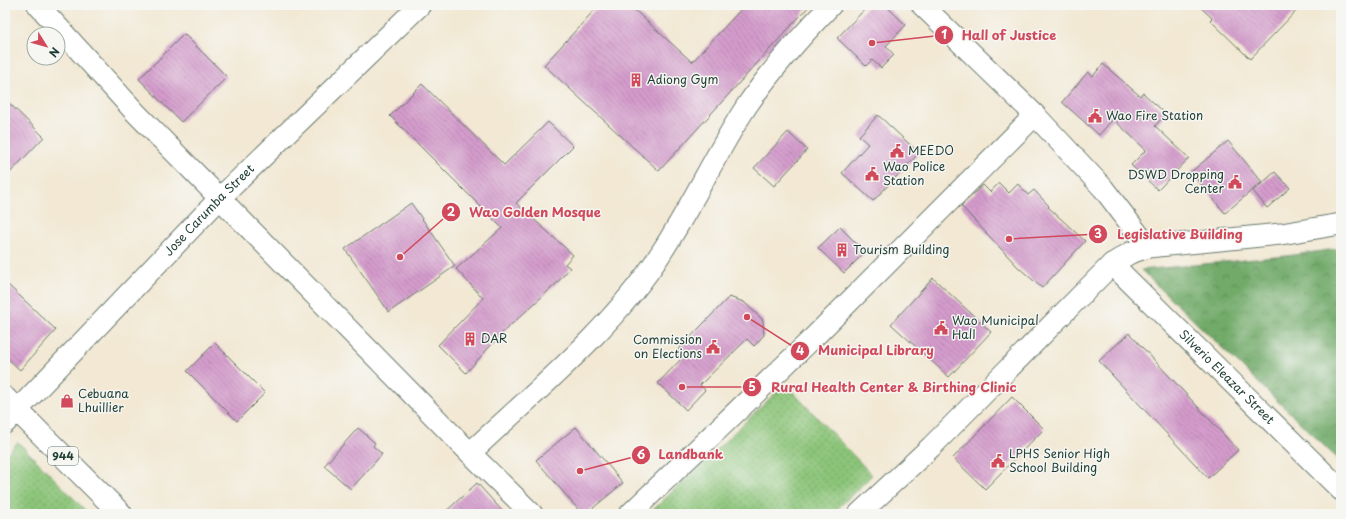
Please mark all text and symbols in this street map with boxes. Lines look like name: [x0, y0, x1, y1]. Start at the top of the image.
callout: Hall of Justice: [934, 22, 1065, 47]
text: 1: [941, 25, 947, 43]
text: Hall of Justice: [962, 25, 1056, 44]
north arrow: [26, 26, 66, 66]
text: N: [45, 44, 64, 61]
place label: Adiong Gym: [647, 70, 718, 88]
building icon: Adiong Gym: [628, 72, 644, 88]
place label: Wao Fire Station: [1106, 106, 1203, 124]
public building icon: Wao Fire Station: [1087, 108, 1103, 124]
place label: MEEDO: [908, 141, 954, 159]
public building icon: MEEDO: [889, 143, 905, 159]
place label: Wao Police Station: [883, 157, 945, 189]
street label: Jose Carumba Street: [159, 160, 258, 259]
place label: DSWD Dropping Center: [1128, 165, 1224, 197]
public building icon: Wao Police Station: [864, 166, 880, 182]
public building icon: DSWD Dropping Center: [1227, 174, 1243, 190]
callout: Wao Golden Mosque: [441, 200, 608, 225]
text: 2: [447, 202, 456, 220]
text: Wao Golden Mosque: [469, 202, 601, 221]
callout: Legislative Building: [1088, 222, 1251, 247]
text: 3: [1094, 224, 1102, 242]
text: Legislative Building: [1117, 224, 1243, 243]
place label: Tourism Building: [853, 240, 949, 258]
building icon: Tourism Building: [834, 242, 850, 258]
place label: Wao Municipal Hall: [952, 311, 1039, 343]
public building icon: Wao Municipal Hall: [933, 320, 949, 336]
street label: Silverio Eleazar Street: [1175, 325, 1279, 428]
place label: DAR: [481, 329, 508, 347]
place label: Commission on Elections: [633, 330, 703, 362]
building icon: DAR: [462, 331, 478, 347]
callout: Municipal Library: [790, 338, 943, 363]
public building icon: Commission on Elections: [705, 339, 721, 355]
text: Municipal Library: [818, 340, 934, 359]
text: 4: [796, 341, 804, 359]
callout: Rural Health Center & Birthing Clinic: [742, 375, 1026, 400]
text: 5: [748, 377, 756, 395]
text: Rural Health Center & Birthing Clinic: [771, 377, 1017, 396]
place label: Cebuana Lhuillier: [78, 384, 129, 416]
shop icon: Cebuana Lhuillier: [59, 393, 75, 409]
callout: Landbank: [631, 442, 732, 467]
text: Landbank: [659, 444, 724, 463]
place label: LPHS Senior High School Building: [1009, 444, 1110, 476]
text: 6: [637, 445, 646, 463]
road number: 944: [48, 447, 78, 465]
public building icon: LPHS Senior High School Building: [990, 453, 1006, 469]

